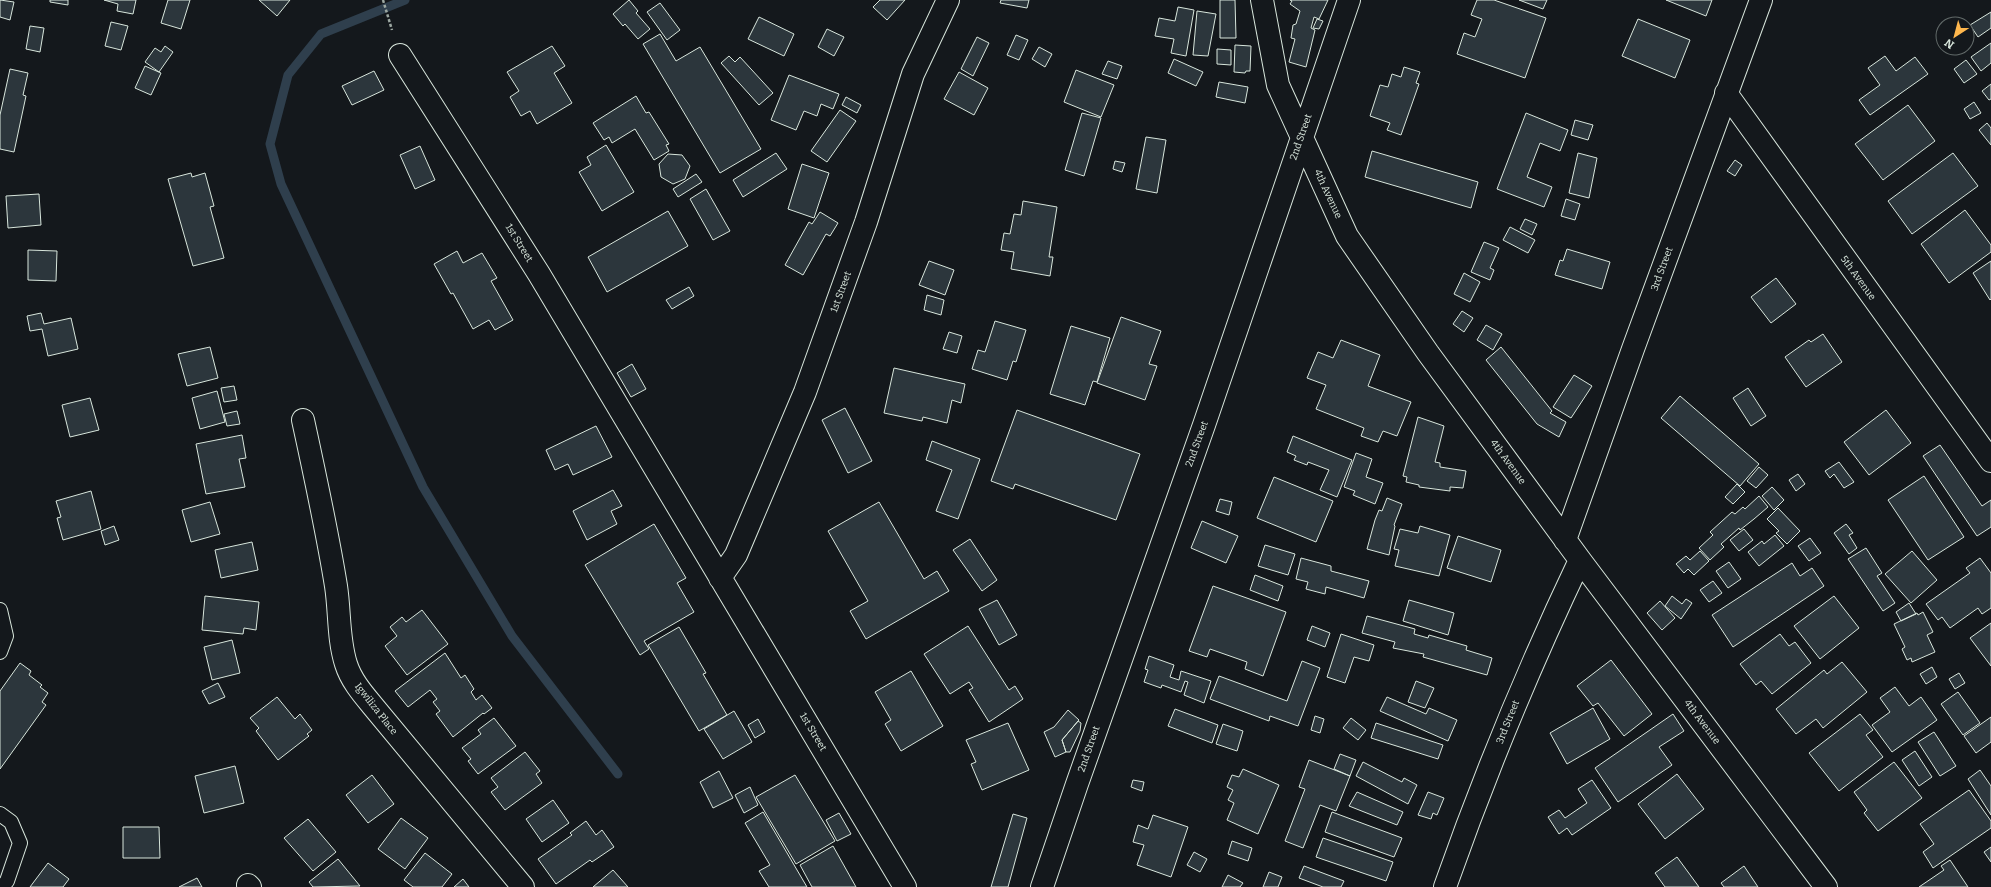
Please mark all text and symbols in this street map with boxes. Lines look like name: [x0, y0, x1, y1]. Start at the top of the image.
north arrow: [1935, 16, 1975, 56]
text: N: [1942, 36, 1957, 51]
street label: 2nd Street: [1288, 112, 1315, 162]
street label: 4th Avenue: [1311, 168, 1345, 220]
street label: 1st Street: [503, 222, 536, 265]
street label: 3rd Street: [1649, 245, 1676, 293]
street label: 5th Avenue: [1838, 253, 1878, 303]
street label: 1st Street: [828, 270, 854, 314]
street label: 2nd Street: [1183, 419, 1211, 469]
street label: 4th Avenue: [1488, 437, 1528, 487]
street label: Igwiliza Place: [352, 681, 400, 737]
street label: 4th Avenue: [1681, 697, 1723, 747]
street label: 3rd Street: [1494, 698, 1522, 746]
street label: 1st Street: [797, 711, 829, 754]
street label: 2nd Street: [1076, 724, 1103, 774]

